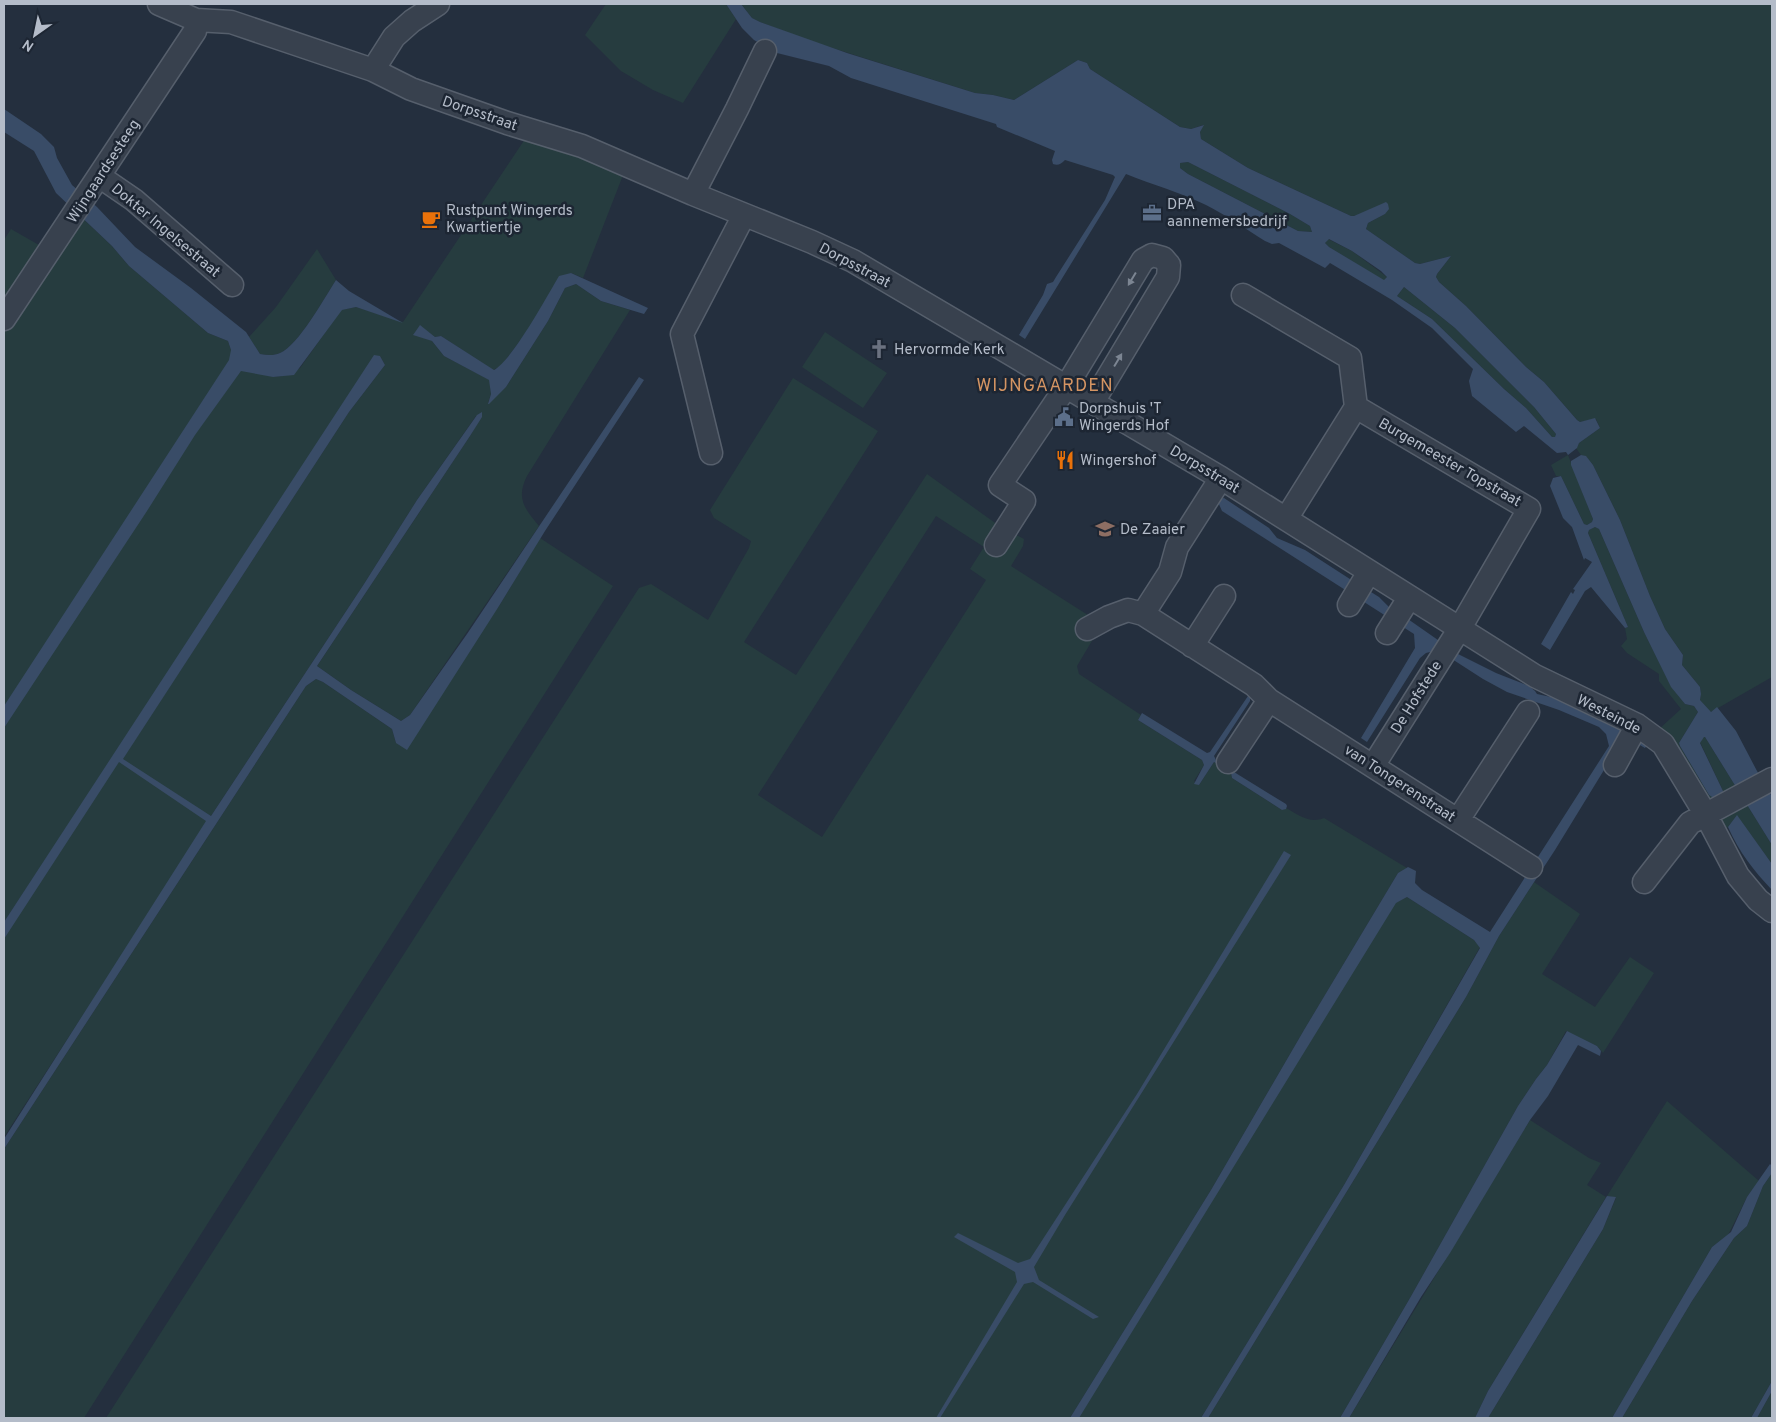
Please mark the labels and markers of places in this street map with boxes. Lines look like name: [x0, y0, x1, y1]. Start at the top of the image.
place label: DPA aannemersbedrijf: [1167, 196, 1287, 232]
place label: Rustpunt Wingerds Kwartiertje: [446, 202, 573, 238]
office icon: DPA aannemersbedrijf: [1141, 202, 1163, 224]
cafe icon: Rustpunt Wingerds Kwartiertje: [420, 208, 442, 230]
church icon: Hervormde Kerk: [868, 338, 890, 360]
place label: Hervormde Kerk: [894, 341, 1005, 360]
place label: Dorpshuis 'T Wingerds Hof: [1079, 400, 1169, 436]
public building icon: Dorpshuis 'T Wingerds Hof: [1053, 406, 1075, 428]
restaurant icon: Wingershof: [1054, 449, 1076, 471]
place label: Wingershof: [1080, 452, 1156, 471]
school or university icon: De Zaaier: [1094, 518, 1116, 540]
place label: De Zaaier: [1120, 521, 1185, 540]

